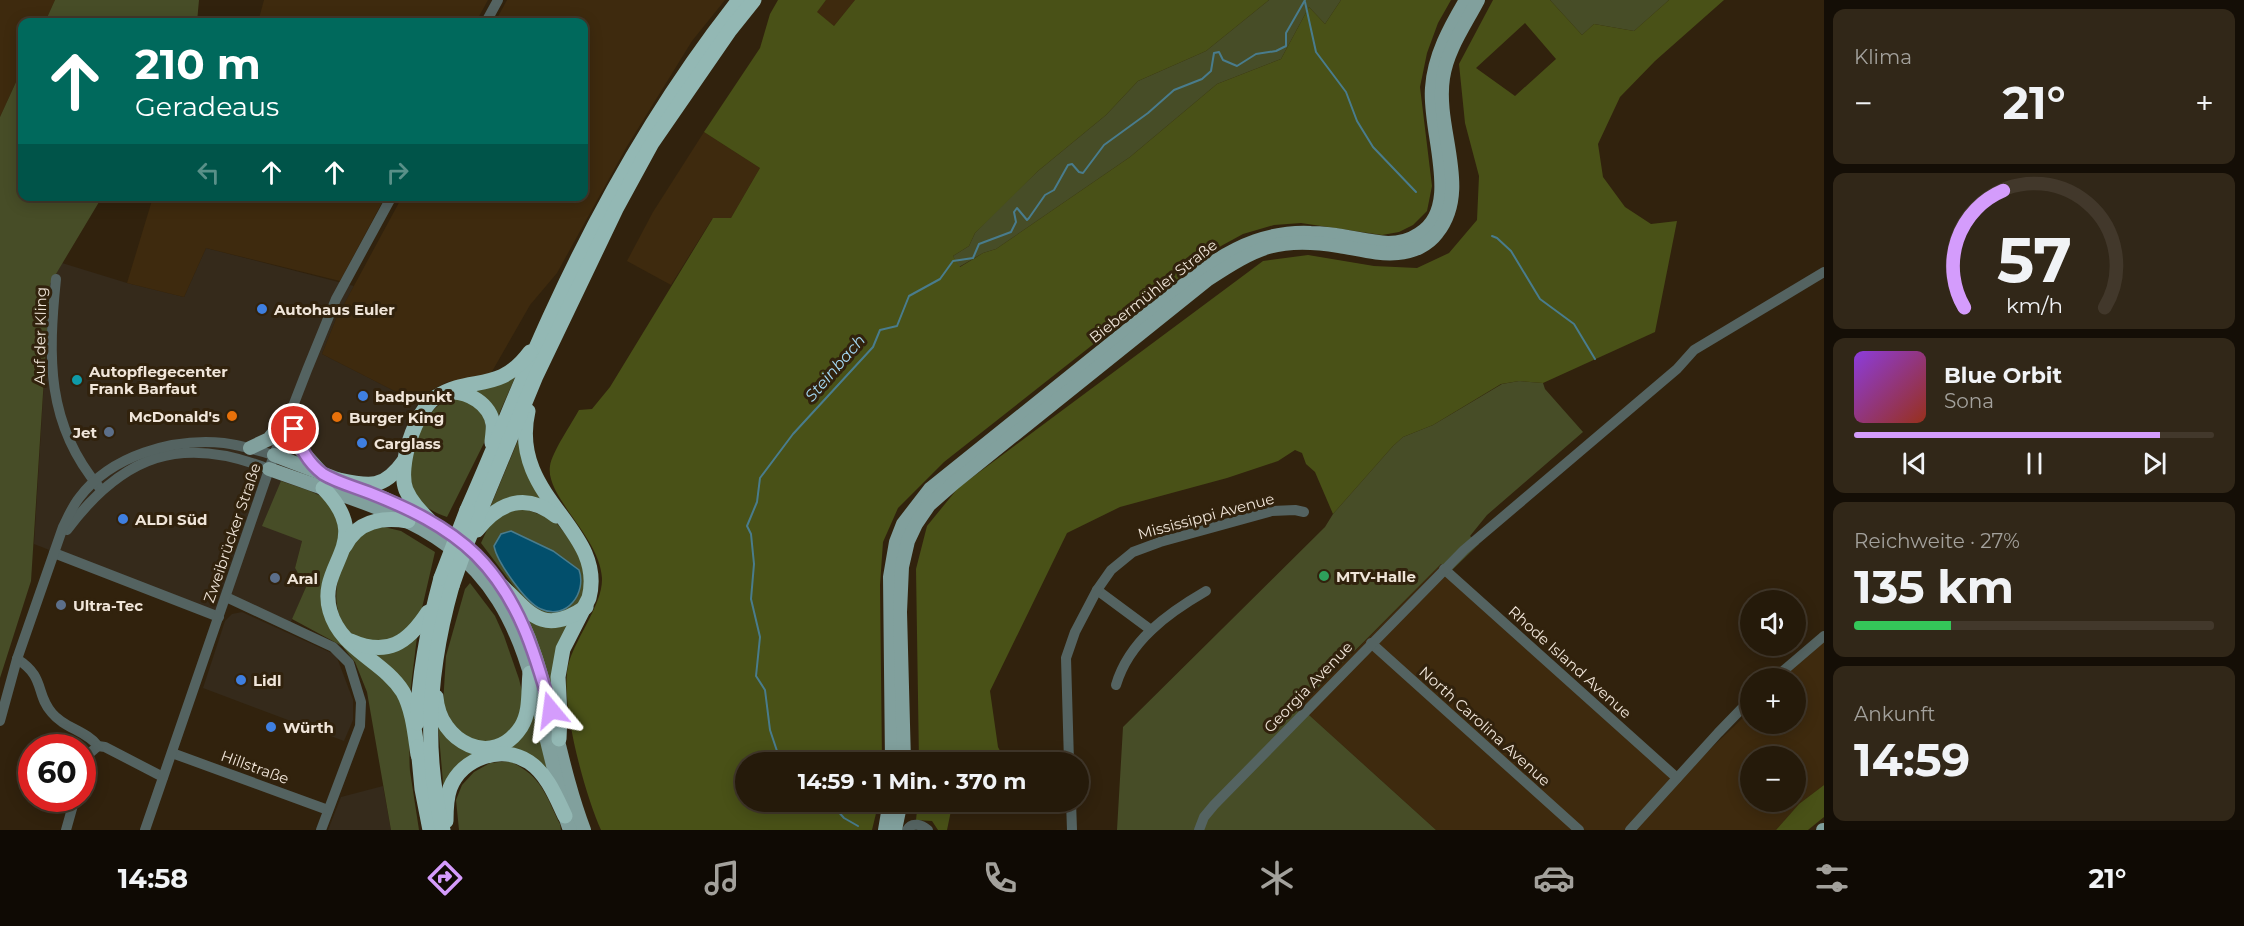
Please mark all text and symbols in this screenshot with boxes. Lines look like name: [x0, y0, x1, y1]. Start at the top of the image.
text: 210 m: [135, 38, 261, 90]
icon: ahead: [36, 42, 114, 120]
text: Klima: [1854, 45, 1912, 69]
text: 21°: [2002, 75, 2066, 130]
text: −: [1854, 83, 1873, 123]
text: +: [2195, 83, 2214, 123]
text: Geradeaus: [135, 90, 279, 123]
icon: left: [192, 156, 225, 189]
icon: ahead: [255, 156, 288, 189]
icon: ahead: [318, 156, 351, 189]
icon: right: [381, 156, 414, 189]
text: 57: [1996, 222, 2072, 298]
street label: Biebermühler Straße: [1085, 235, 1221, 347]
street label: Auf der Kling: [30, 287, 50, 385]
text: km/h: [2005, 292, 2063, 318]
place label: Autohaus Euler: [273, 300, 395, 319]
marker: Autohaus Euler: [255, 302, 269, 316]
water label: Steinbach: [801, 331, 869, 405]
place label: Autopflegecenter Frank Barfaut: [88, 362, 228, 398]
text: Blue Orbit: [1944, 362, 2062, 389]
marker: Autopflegecenter Frank Barfaut: [70, 373, 84, 387]
place label: badpunkt: [375, 387, 453, 406]
marker: badpunkt: [356, 389, 370, 403]
text: Sona: [1944, 389, 1994, 413]
pin: [268, 403, 319, 454]
place label: McDonald's: [129, 407, 220, 426]
place label: Burger King: [349, 408, 444, 427]
marker: McDonald's: [225, 409, 239, 423]
marker: Burger King: [330, 410, 344, 424]
icon: arrive: [277, 412, 310, 445]
place label: Jet: [72, 423, 97, 442]
marker: Jet: [102, 425, 116, 439]
place label: Carglass: [374, 434, 441, 453]
marker: Carglass: [355, 436, 369, 450]
icon: previous: [1898, 447, 1931, 480]
icon: pause: [2018, 447, 2051, 480]
icon: next: [2138, 447, 2171, 480]
street label: Zweibrücker Straße: [199, 461, 265, 605]
street label: Mississippi Avenue: [1136, 489, 1276, 543]
place label: ALDI Süd: [134, 510, 207, 529]
marker: ALDI Süd: [116, 512, 130, 526]
text: Reichweite · 27%: [1854, 529, 2020, 553]
text: 135 km: [1854, 559, 2014, 614]
place label: MTV-Halle: [1336, 567, 1416, 586]
place label: Aral: [286, 569, 318, 588]
marker: MTV-Halle: [1317, 569, 1331, 583]
marker: Aral: [268, 571, 282, 585]
map controls: [1740, 590, 1806, 812]
button: sound: [1740, 590, 1806, 656]
place label: Ultra-Tec: [73, 596, 143, 615]
marker: Ultra-Tec: [54, 598, 68, 612]
street label: Rhode Island Avenue: [1505, 602, 1635, 722]
street label: Georgia Avenue: [1260, 637, 1356, 737]
street label: North Carolina Avenue: [1415, 662, 1555, 790]
button: +: [1740, 668, 1806, 734]
place label: Lidl: [253, 671, 281, 690]
marker: Lidl: [234, 673, 248, 687]
position arrow: [519, 678, 583, 742]
text: Ankunft: [1854, 702, 1935, 726]
place label: Würth: [283, 718, 334, 737]
marker: Würth: [264, 720, 278, 734]
text: 14:59: [1854, 732, 1970, 787]
speed limit sign: 60: [18, 734, 96, 812]
street label: Hillstraße: [218, 746, 292, 788]
button: −: [1740, 746, 1806, 812]
text: 14:59 · 1 Min. · 370 m: [798, 768, 1026, 795]
icon: directions: [424, 857, 466, 899]
icon: music: [701, 857, 743, 899]
icon: phone: [979, 857, 1021, 899]
icon: climate: [1256, 857, 1298, 899]
icon: car: [1533, 857, 1575, 899]
icon: filters: [1811, 857, 1853, 899]
text: 14:58: [118, 862, 188, 895]
text: 21°: [2088, 862, 2126, 895]

